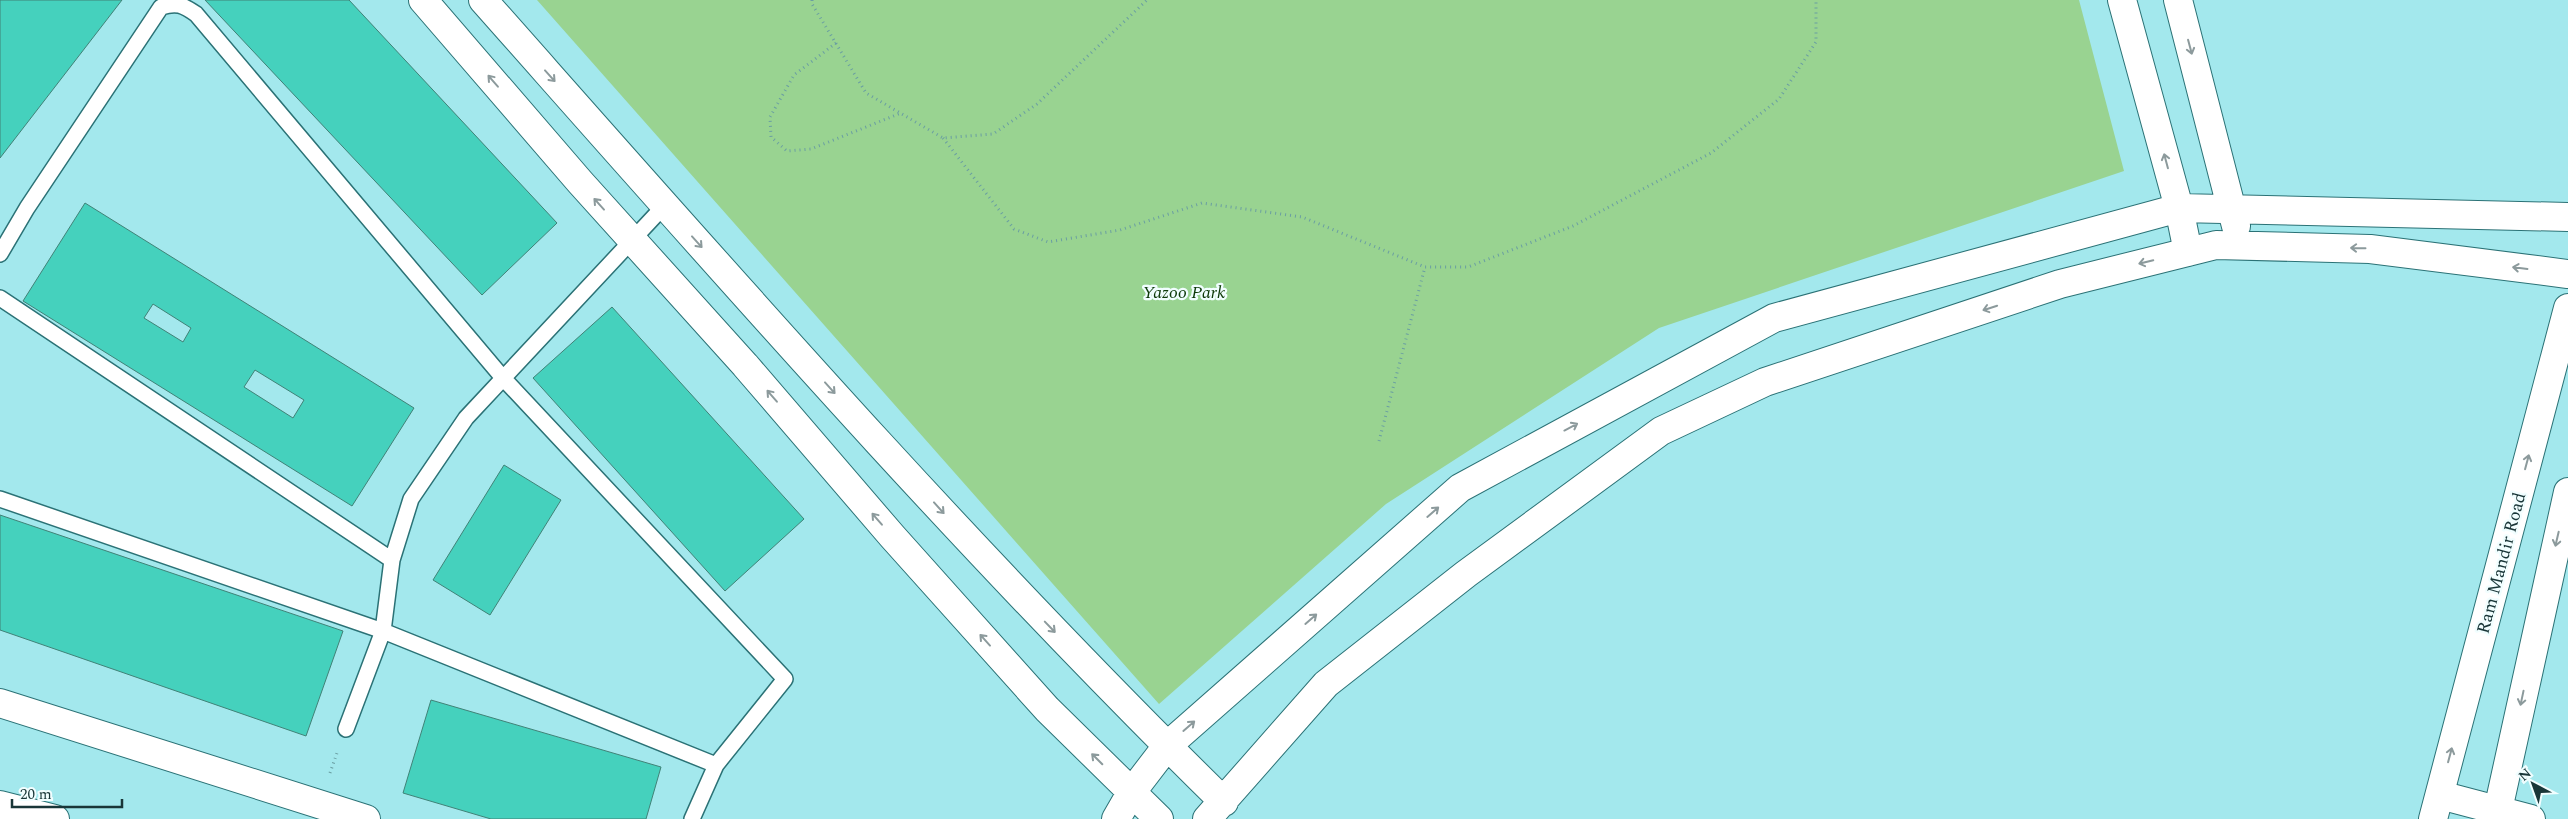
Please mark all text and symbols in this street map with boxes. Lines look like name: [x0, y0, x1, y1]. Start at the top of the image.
one-way arrow: [2186, 39, 2195, 55]
one-way arrow: [544, 69, 556, 82]
one-way arrow: [487, 75, 499, 88]
one-way arrow: [2160, 153, 2170, 169]
one-way arrow: [594, 198, 605, 211]
one-way arrow: [691, 235, 703, 248]
one-way arrow: [2351, 244, 2367, 253]
one-way arrow: [2138, 258, 2154, 268]
one-way arrow: [2512, 263, 2528, 273]
park label: Yazoo Park: [1143, 279, 1226, 306]
one-way arrow: [1982, 303, 1998, 313]
one-way arrow: [824, 382, 835, 395]
one-way arrow: [766, 389, 777, 402]
one-way arrow: [1564, 422, 1578, 432]
one-way arrow: [2523, 455, 2532, 471]
street label: Ram Mandir Road: [2470, 489, 2533, 637]
one-way arrow: [933, 502, 945, 515]
one-way arrow: [1427, 506, 1440, 517]
one-way arrow: [872, 513, 883, 526]
one-way arrow: [2552, 531, 2561, 547]
one-way arrow: [1305, 613, 1318, 625]
one-way arrow: [1044, 621, 1056, 633]
one-way arrow: [980, 634, 991, 647]
one-way arrow: [2517, 689, 2526, 705]
one-way arrow: [1183, 721, 1196, 732]
one-way arrow: [2446, 747, 2455, 763]
one-way arrow: [1090, 753, 1103, 765]
north arrow: [2508, 759, 2558, 809]
text: N: [2514, 763, 2536, 786]
scale bar: [12, 776, 122, 808]
text: 20 m: [20, 783, 52, 806]

